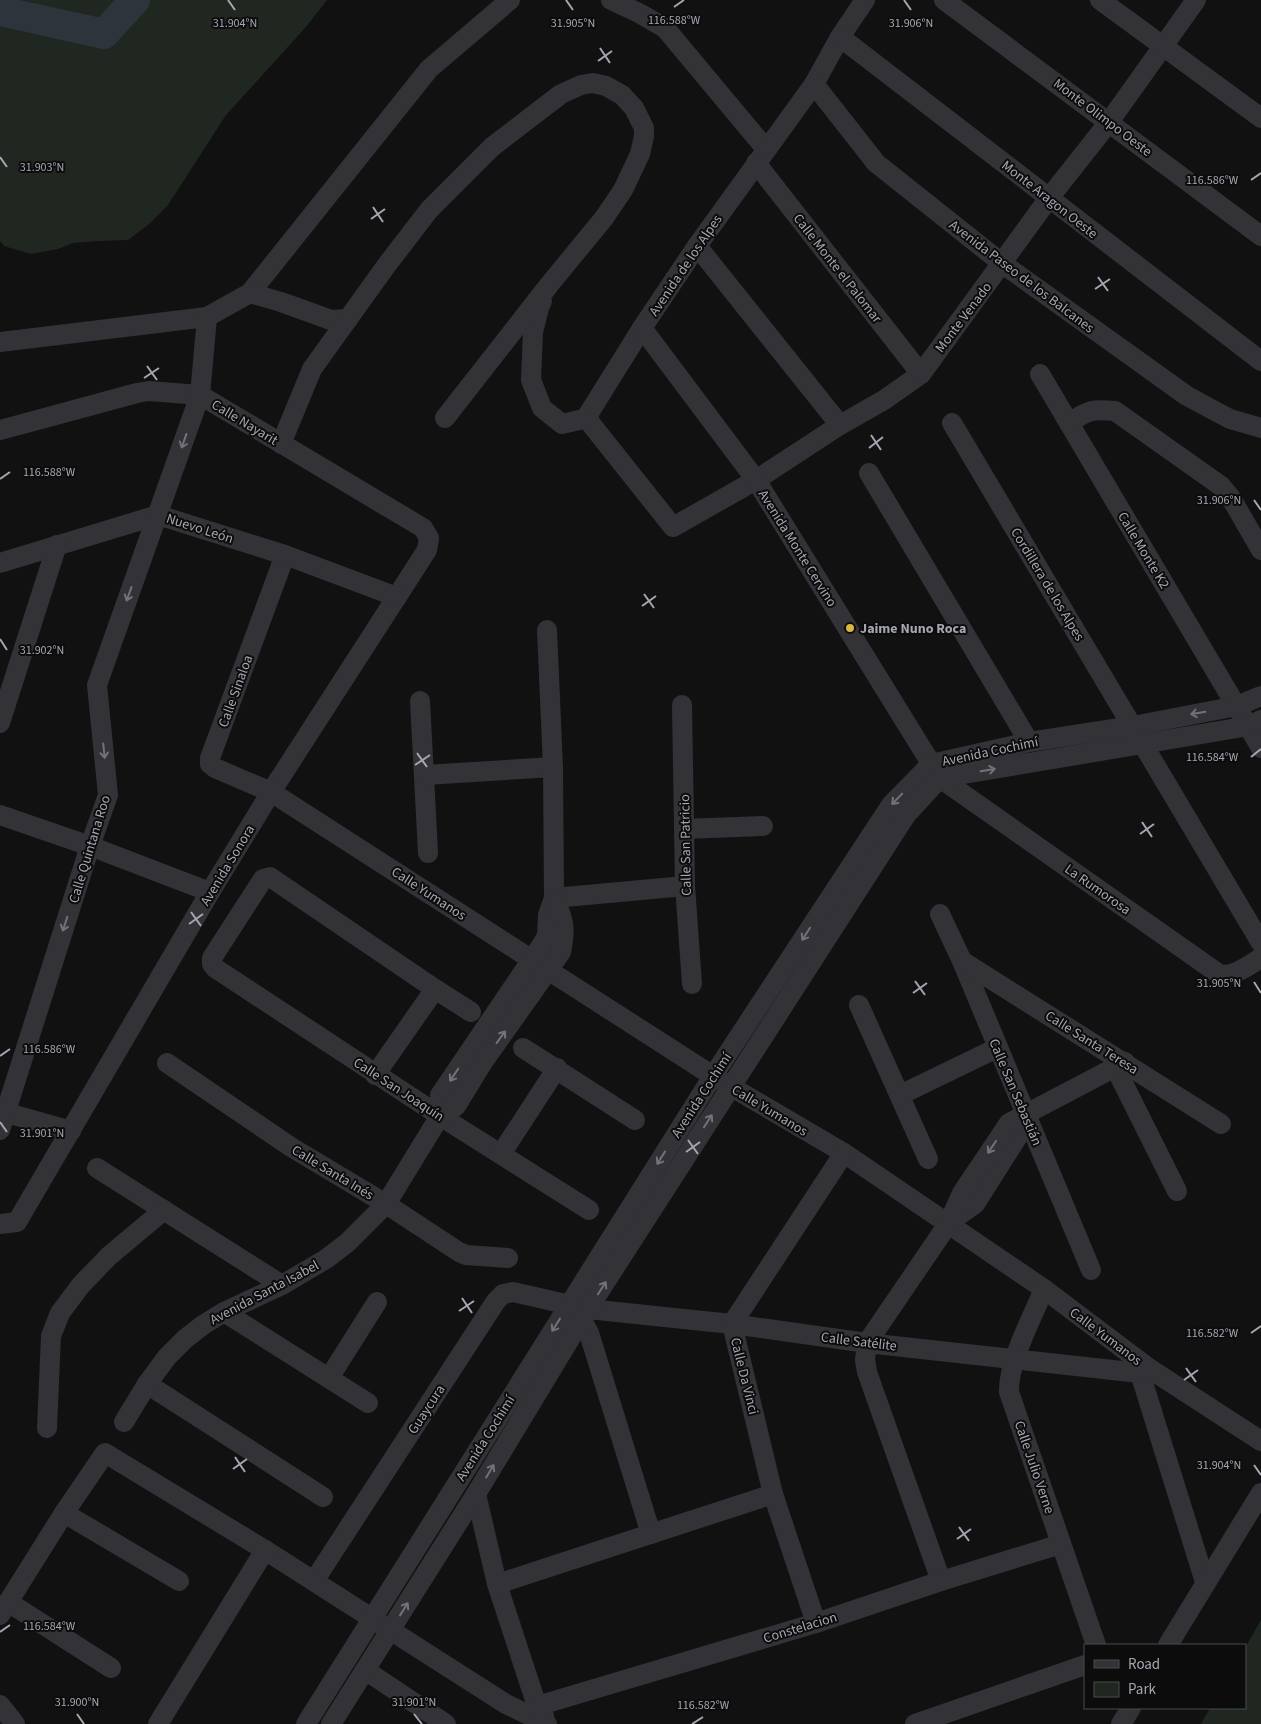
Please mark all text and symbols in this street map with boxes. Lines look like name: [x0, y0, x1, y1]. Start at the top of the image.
text: 116.588°W: [648, 12, 701, 29]
text: 31.904°N: [213, 15, 257, 32]
text: 31.905°N: [551, 15, 595, 32]
text: 31.906°N: [889, 15, 933, 32]
street label: Monte Olimpo Oeste: [1049, 74, 1156, 162]
street label: Monte Aragon Oeste: [997, 156, 1102, 244]
text: 31.903°N: [20, 159, 64, 176]
text: 116.586°W: [1186, 172, 1239, 189]
street label: Calle Monte el Palomar: [788, 210, 886, 328]
street label: Avenida de los Alpes: [644, 211, 727, 320]
street label: Avenida Paseo de los Balcanes: [945, 215, 1098, 338]
street label: Monte Venado: [931, 278, 997, 357]
street label: Calle Nayarit: [207, 395, 282, 451]
one-way arrow: [179, 433, 188, 448]
text: 116.588°W: [23, 464, 76, 481]
street label: Avenida Monte Cervino: [753, 486, 841, 611]
text: 31.906°N: [1197, 492, 1241, 509]
street label: Calle Monte K2: [1112, 508, 1174, 593]
street label: Nuevo León: [164, 509, 236, 549]
street label: Cordillera de los Alpes: [1005, 524, 1089, 645]
one-way arrow: [124, 586, 133, 601]
place label: Jaime Nuno Roca: [860, 619, 966, 639]
marker: Jaime Nuno Roca: [844, 622, 856, 634]
text: 31.902°N: [20, 642, 64, 659]
street label: Calle Sinaloa: [214, 652, 258, 730]
one-way arrow: [1190, 709, 1206, 719]
street label: Avenida Cochimí: [940, 732, 1041, 772]
one-way arrow: [99, 742, 109, 758]
text: 116.584°W: [1186, 749, 1239, 766]
one-way arrow: [980, 765, 996, 775]
street label: Calle Quintana Roo: [64, 793, 116, 906]
one-way arrow: [891, 793, 903, 805]
street label: Calle San Patricio: [675, 794, 697, 896]
street label: Avenida Sonora: [196, 821, 260, 910]
street label: La Rumorosa: [1060, 860, 1135, 920]
street label: Calle Yumanos: [387, 862, 470, 926]
one-way arrow: [60, 915, 70, 931]
one-way arrow: [801, 926, 811, 940]
text: 31.905°N: [1197, 975, 1241, 992]
street label: Calle Santa Teresa: [1041, 1006, 1142, 1080]
one-way arrow: [496, 1030, 506, 1044]
street label: Calle San Sebastián: [984, 1036, 1047, 1149]
text: 116.586°W: [23, 1041, 76, 1058]
street label: Avenida Cochimí: [667, 1049, 737, 1142]
street label: Calle San Joaquín: [349, 1053, 448, 1127]
one-way arrow: [449, 1068, 459, 1082]
street label: Calle Yumanos: [728, 1080, 811, 1142]
one-way arrow: [704, 1115, 714, 1129]
text: 31.901°N: [20, 1125, 64, 1142]
street label: Calle Santa Inés: [288, 1140, 377, 1205]
one-way arrow: [987, 1140, 998, 1154]
one-way arrow: [656, 1151, 666, 1165]
street label: Avenida Santa Isabel: [206, 1255, 323, 1330]
one-way arrow: [597, 1281, 607, 1295]
street label: Calle Yumanos: [1065, 1303, 1146, 1371]
one-way arrow: [550, 1318, 560, 1332]
text: 116.582°W: [1186, 1325, 1239, 1342]
street label: Calle Satélite: [820, 1327, 898, 1357]
street label: Calle Da Vinci: [725, 1336, 763, 1417]
street label: Guaycura: [403, 1381, 450, 1438]
street label: Avenida Cochimí: [451, 1391, 521, 1485]
street label: Calle Julio Verne: [1009, 1418, 1059, 1517]
text: 31.904°N: [1197, 1457, 1241, 1474]
one-way arrow: [485, 1465, 495, 1479]
one-way arrow: [399, 1602, 409, 1616]
street label: Constelacion: [761, 1607, 840, 1649]
text: 116.584°W: [23, 1618, 76, 1635]
legend: [1084, 1644, 1246, 1709]
text: Road: [1128, 1654, 1160, 1675]
text: Park: [1128, 1679, 1157, 1700]
text: 31.900°N: [55, 1694, 99, 1711]
text: 31.901°N: [392, 1694, 436, 1711]
text: 116.582°W: [677, 1697, 730, 1714]

